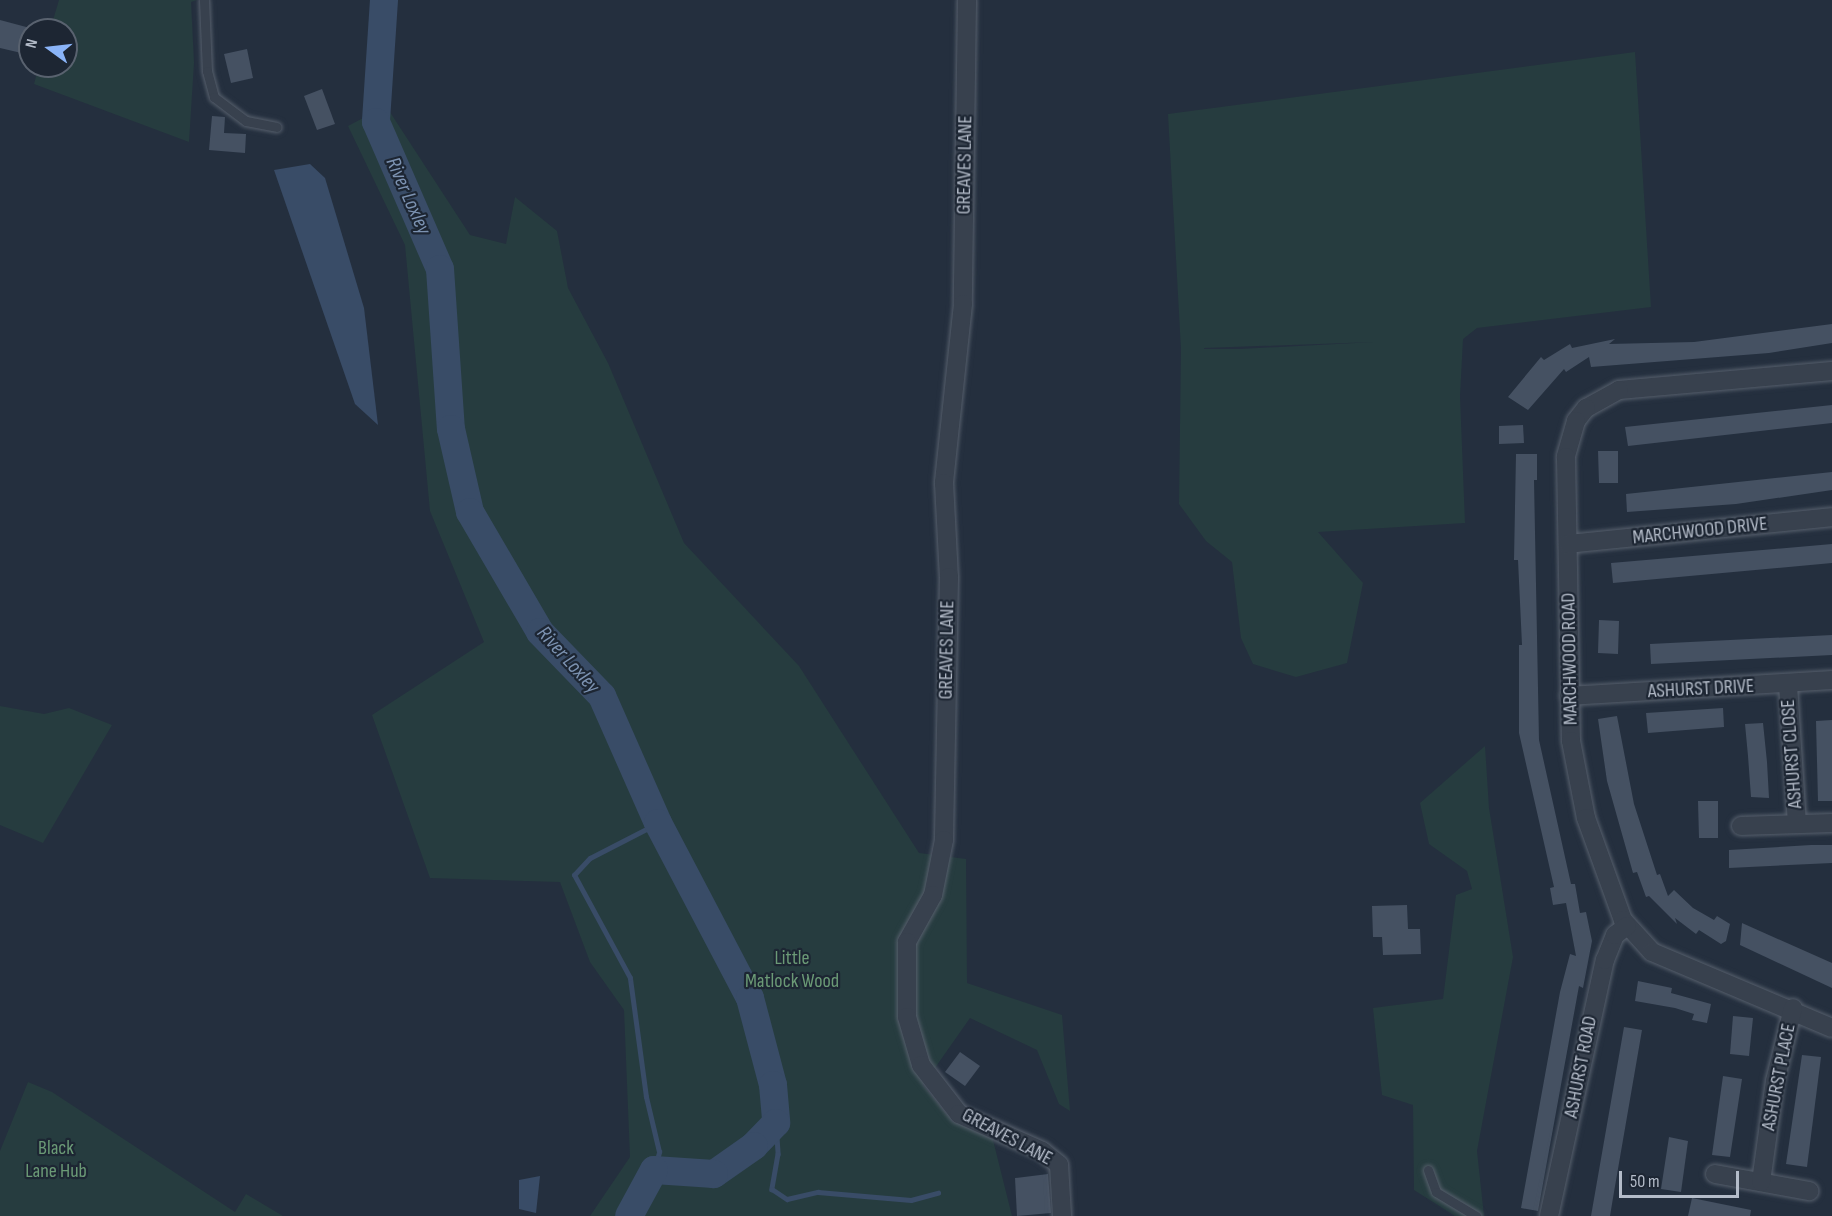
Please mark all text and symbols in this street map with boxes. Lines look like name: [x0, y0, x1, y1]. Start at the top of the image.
north arrow: [18, 18, 78, 78]
text: N: [22, 37, 42, 50]
street label: GREAVES LANE: [952, 115, 978, 215]
water label: River Loxley: [380, 154, 436, 238]
street label: MARCHWOOD DRIVE: [1631, 512, 1769, 550]
street label: MARCHWOOD ROAD: [1557, 593, 1583, 725]
street label: GREAVES LANE: [934, 600, 960, 700]
water label: River Loxley: [531, 621, 605, 699]
street label: ASHURST DRIVE: [1647, 674, 1755, 704]
street label: ASHURST CLOSE: [1776, 699, 1808, 809]
park label: Little Matlock Wood: [745, 946, 839, 993]
street label: ASHURST ROAD: [1559, 1014, 1603, 1120]
street label: ASHURST PLACE: [1757, 1021, 1801, 1133]
street label: GREAVES LANE: [958, 1103, 1056, 1171]
park label: Black Lane Hub: [25, 1137, 87, 1184]
scale bar: [1622, 1159, 1742, 1197]
text: 50 m: [1630, 1171, 1660, 1192]

